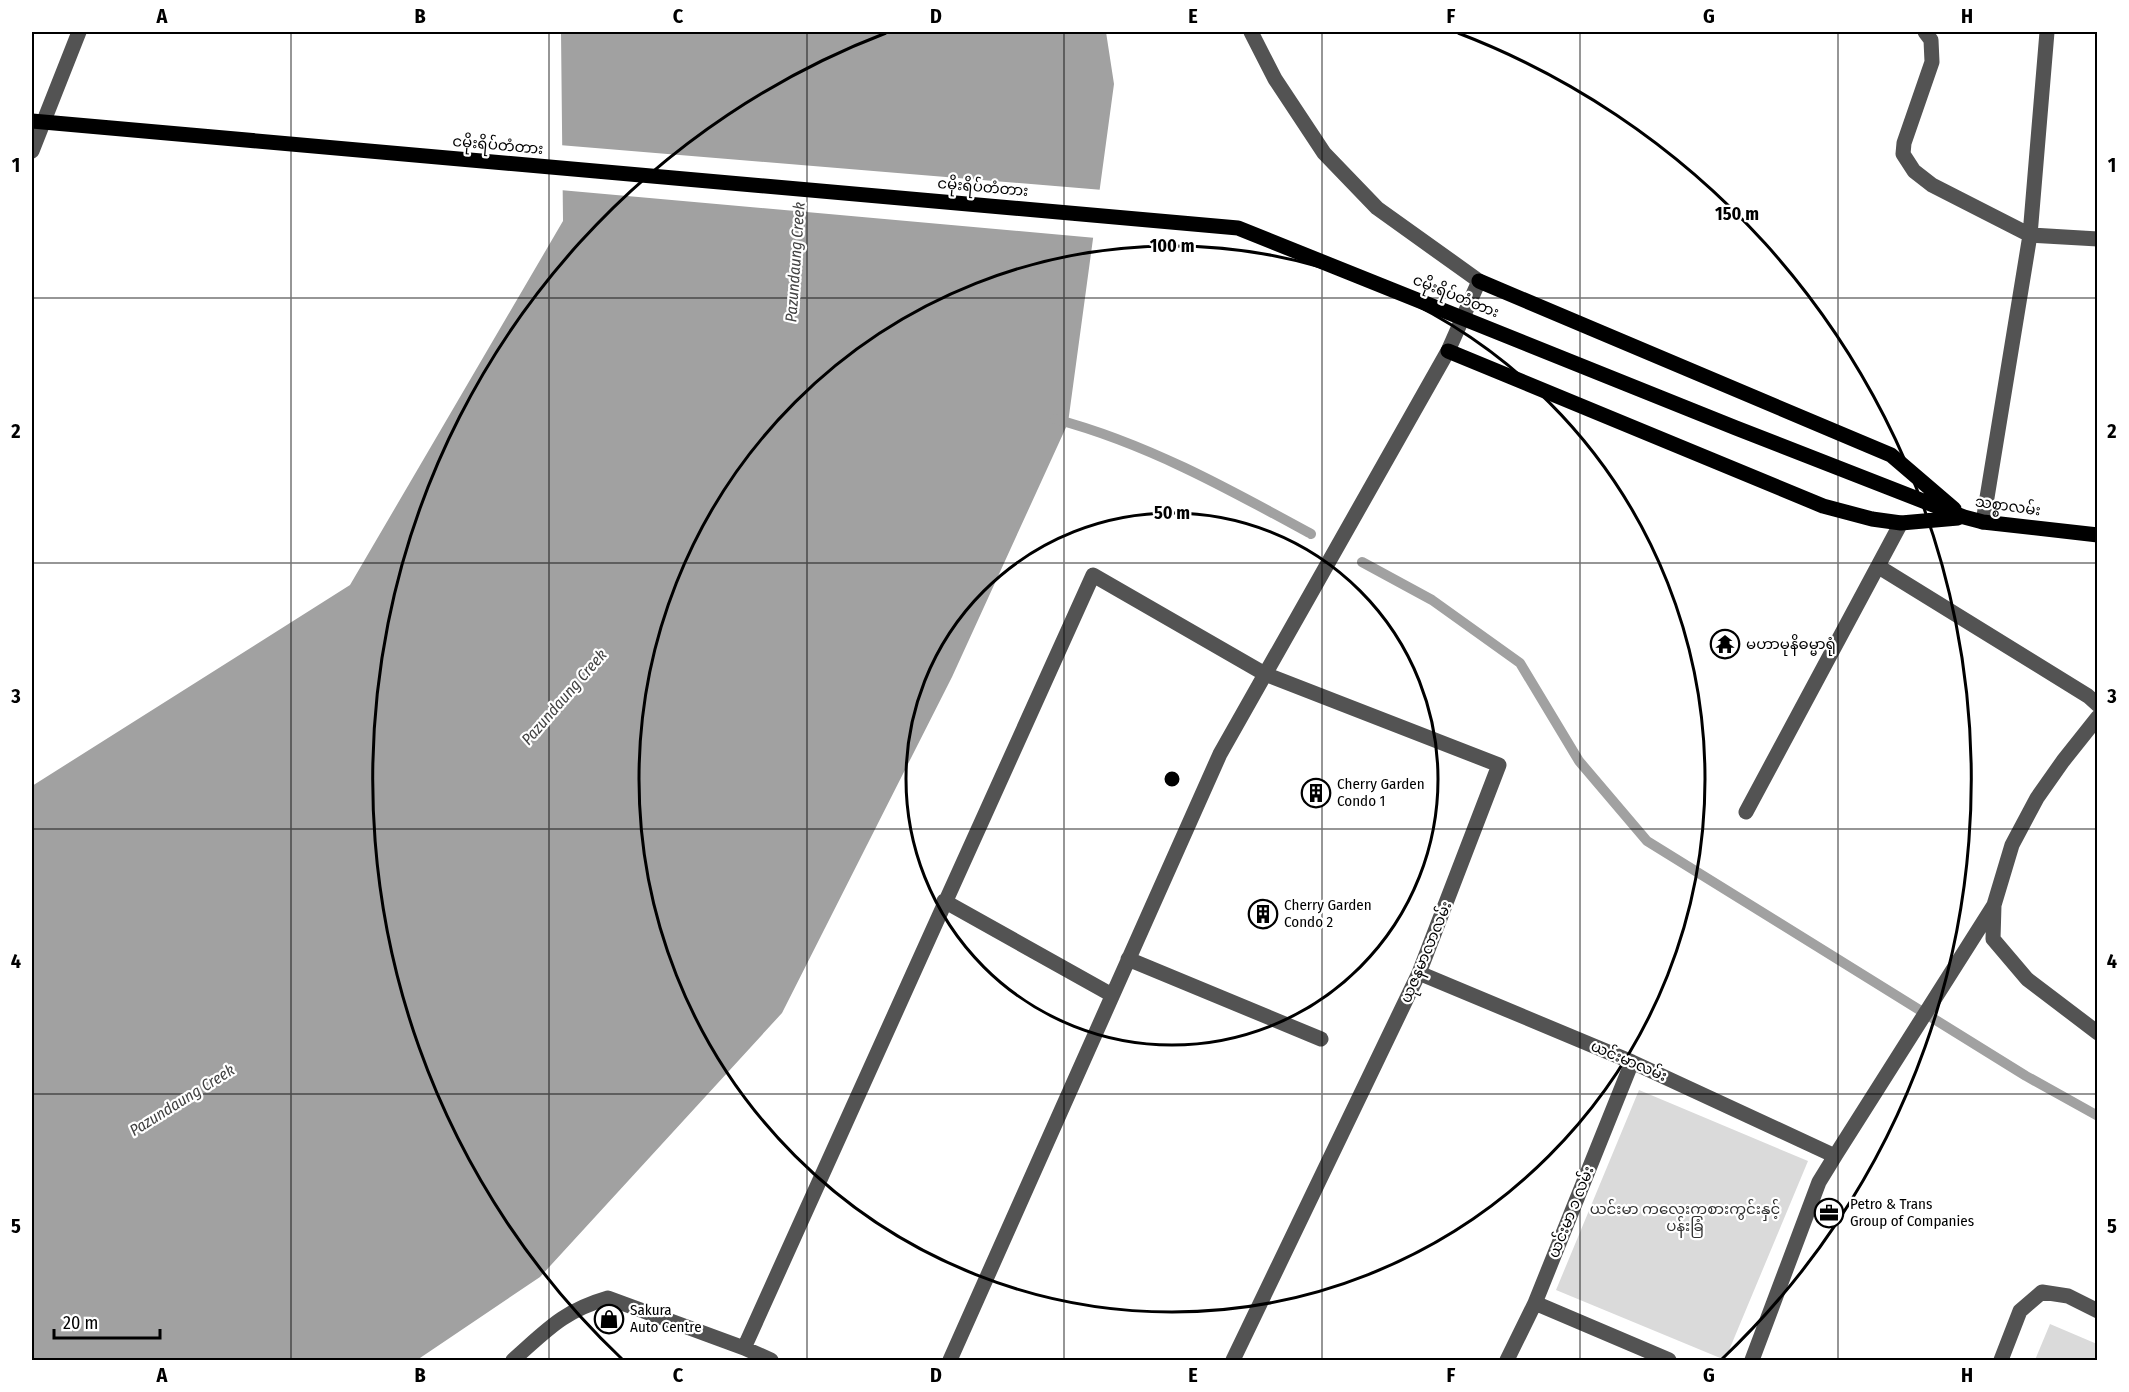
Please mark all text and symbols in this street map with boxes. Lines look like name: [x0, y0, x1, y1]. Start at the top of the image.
text: A: [156, 4, 169, 28]
text: B: [414, 4, 426, 28]
text: C: [673, 4, 684, 28]
text: D: [930, 4, 942, 28]
text: E: [1188, 4, 1198, 28]
text: F: [1447, 4, 1456, 28]
text: G: [1703, 4, 1715, 28]
text: H: [1961, 4, 1973, 28]
street label: ငမိုးရိပ်တံတား: [451, 131, 544, 161]
text: 1: [12, 153, 20, 177]
text: 1: [2108, 153, 2116, 177]
street label: ငမိုးရိပ်တံတား: [936, 173, 1029, 203]
water label: Pazundaung Creek: [781, 201, 809, 323]
text: 150 m: [1715, 203, 1759, 225]
text: 100 m: [1150, 235, 1194, 257]
street label: ငမိုးရိပ်တံတား: [1409, 270, 1502, 324]
text: 2: [10, 419, 21, 443]
text: 2: [2106, 419, 2117, 443]
street label: သစ္စာလမ်း: [1974, 492, 2042, 523]
text: 50 m: [1154, 502, 1190, 524]
temple icon: မဟာမုနိဓမ္မာရုံ: [1709, 628, 1741, 660]
place label: မဟာမုနိဓမ္မာရုံ: [1746, 634, 1836, 656]
water label: Pazundaung Creek: [517, 645, 611, 749]
text: 3: [10, 684, 21, 708]
text: 3: [2106, 684, 2117, 708]
centre of rings: [1162, 769, 1182, 789]
place label: Cherry Garden Condo 1: [1337, 775, 1425, 810]
building icon: Cherry Garden Condo 1: [1300, 777, 1332, 809]
place label: Cherry Garden Condo 2: [1284, 896, 1372, 931]
building icon: Cherry Garden Condo 2: [1247, 898, 1279, 930]
street label: ယုဇနမာလာလမ်း: [1396, 898, 1458, 1007]
text: 4: [11, 949, 21, 973]
text: 4: [2107, 949, 2117, 973]
street label: ယင်းမာလမ်း: [1588, 1036, 1670, 1085]
water label: Pazundaung Creek: [126, 1060, 238, 1140]
street label: ယင်းမာ ၁ လမ်း: [1543, 1163, 1598, 1261]
place label: Petro & Trans Group of Companies: [1850, 1195, 1974, 1230]
office icon: Petro & Trans Group of Companies: [1813, 1197, 1845, 1229]
park label: ယင်းမာ ကလေးကစားကွင်းနှင့် ပန်းခြံ: [1590, 1199, 1780, 1238]
text: 5: [11, 1214, 21, 1238]
text: 5: [2107, 1214, 2117, 1238]
place label: Sakura Auto Centre: [630, 1301, 702, 1336]
scale bar: [54, 1302, 160, 1340]
shop icon: Sakura Auto Centre: [593, 1303, 625, 1335]
text: 20 m: [63, 1312, 98, 1334]
text: A: [156, 1363, 169, 1387]
text: B: [414, 1363, 426, 1387]
text: C: [673, 1363, 684, 1387]
text: D: [930, 1363, 942, 1387]
text: E: [1188, 1363, 1198, 1387]
text: F: [1447, 1363, 1456, 1387]
text: G: [1703, 1363, 1715, 1387]
text: H: [1961, 1363, 1973, 1387]

